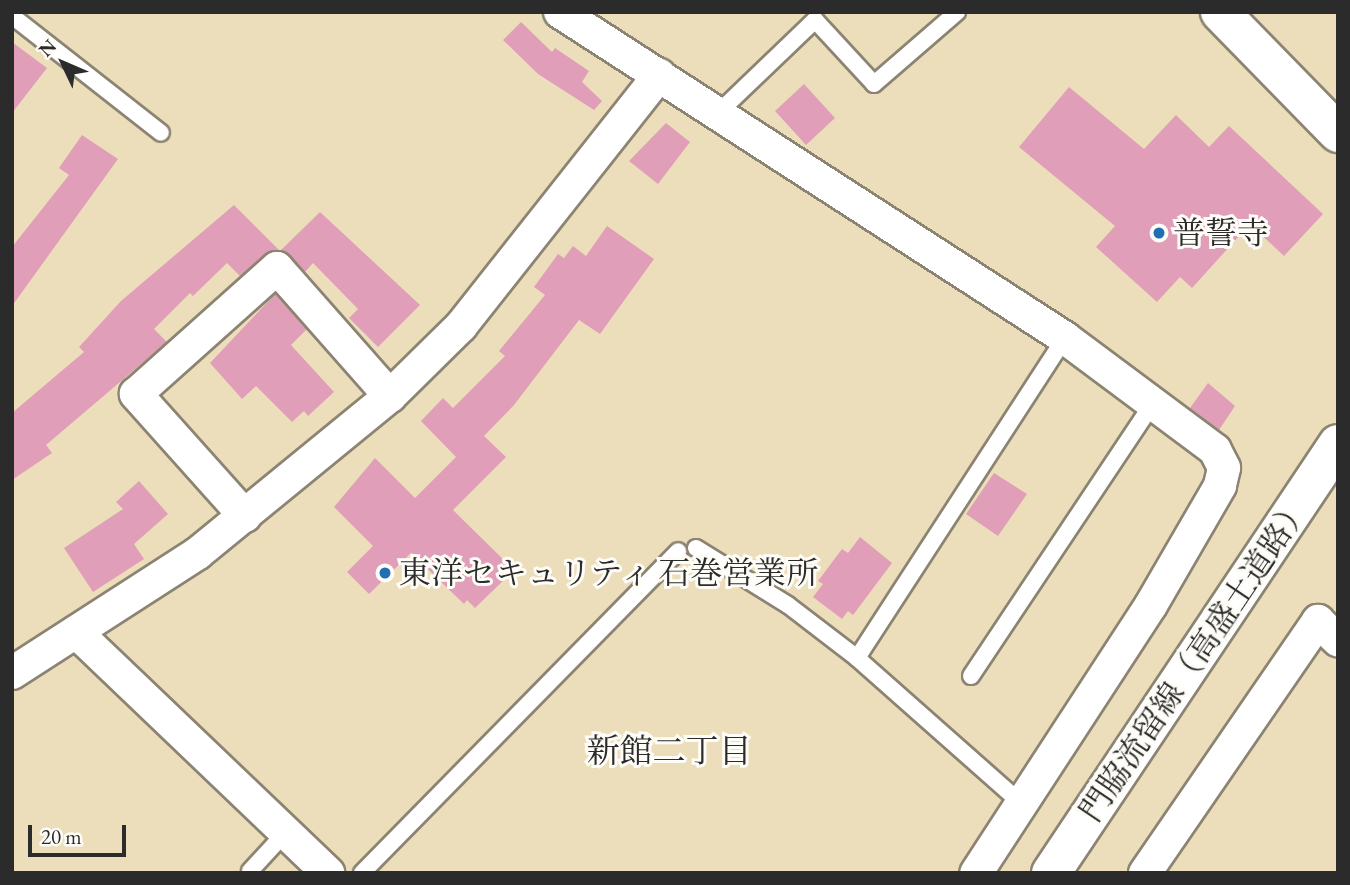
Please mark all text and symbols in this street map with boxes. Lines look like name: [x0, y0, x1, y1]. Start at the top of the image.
north arrow: [28, 28, 98, 98]
text: N: [33, 34, 62, 62]
place label: 普誓寺: [1173, 214, 1269, 252]
marker: 普誓寺: [1151, 225, 1167, 241]
street label: 門脇流留線（高盛土道路）: [1072, 489, 1318, 829]
place label: 東洋セキュリティ 石巻営業所: [399, 554, 821, 592]
marker: 東洋セキュリティ 石巻営業所: [377, 565, 393, 581]
district label: 新館二丁目: [587, 731, 751, 771]
scale bar: [32, 812, 130, 856]
text: 20 m: [41, 823, 82, 850]

